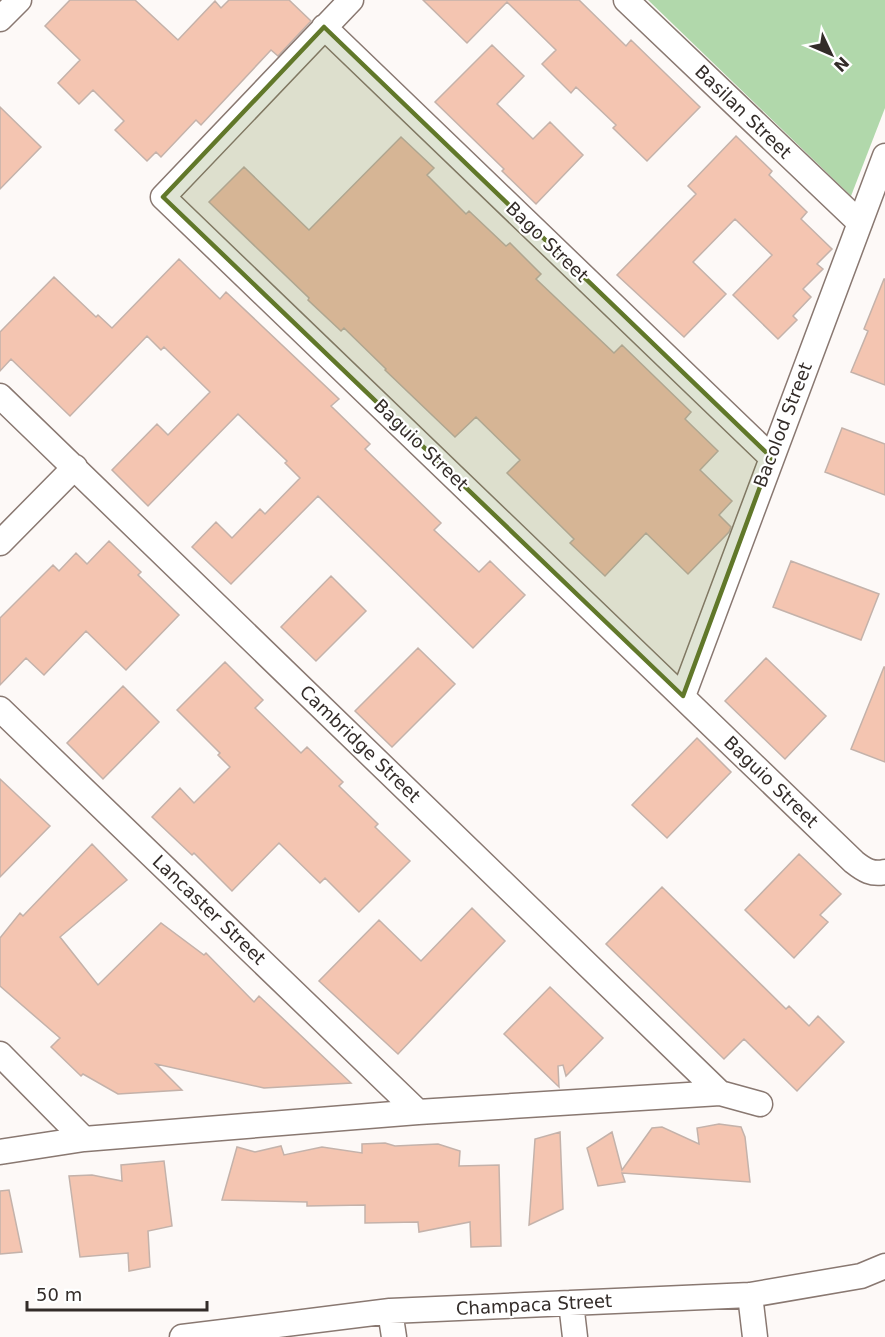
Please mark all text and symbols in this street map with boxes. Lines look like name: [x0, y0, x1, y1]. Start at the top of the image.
north arrow: [801, 24, 861, 84]
text: N: [830, 53, 853, 75]
street label: Basilan Street: [691, 60, 796, 163]
street label: Bago Street: [502, 197, 593, 286]
street label: Bacolod Street: [749, 359, 816, 490]
street label: Baguio Street: [370, 394, 473, 495]
street label: Cambridge Street: [296, 681, 425, 807]
street label: Baguio Street: [720, 731, 823, 832]
street label: Lancaster Street: [149, 850, 270, 969]
scale bar: [27, 1274, 207, 1312]
text: 50 m: [36, 1284, 82, 1305]
street label: Champaca Street: [455, 1290, 613, 1319]

